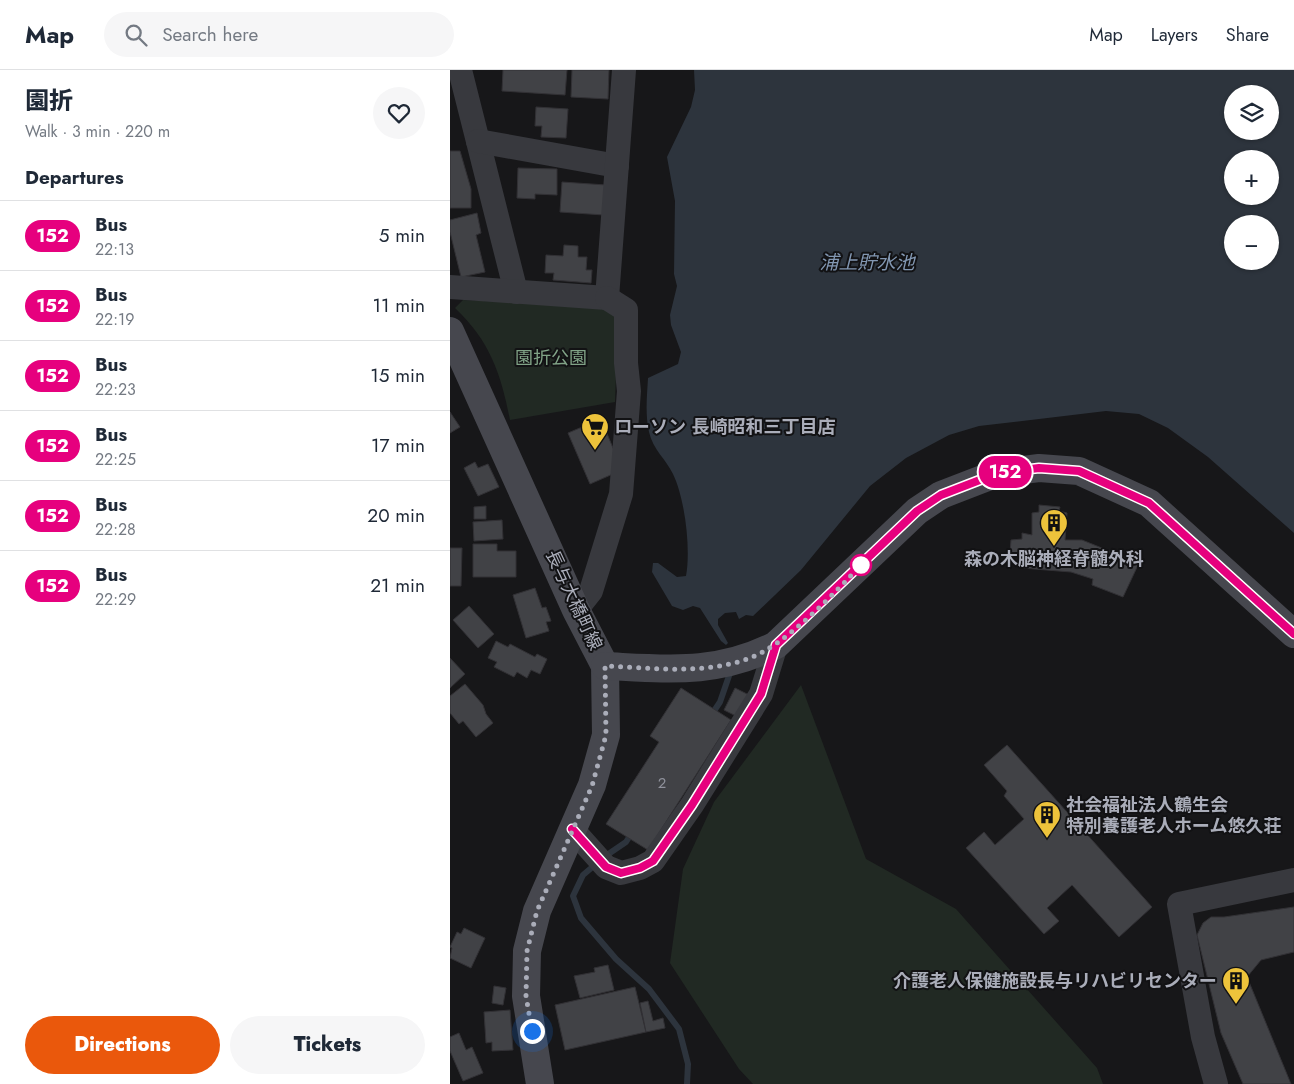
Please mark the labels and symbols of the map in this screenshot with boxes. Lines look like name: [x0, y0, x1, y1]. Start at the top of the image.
water label: 浦上貯水池: [819, 249, 916, 276]
park label: 園折公園: [515, 345, 587, 371]
supermarket icon: ローソン 長崎昭和三丁目店: [580, 412, 610, 451]
place label: ローソン 長崎昭和三丁目店: [614, 414, 835, 440]
line badge: 152: [976, 456, 1034, 488]
building icon: 森の木脳神経脊髄外科: [1039, 508, 1069, 547]
street label: 長与大橋町線: [539, 546, 609, 654]
place label: 森の木脳神経脊髄外科: [964, 546, 1144, 572]
unlabelled marker: [850, 554, 872, 576]
house number: 2: [658, 772, 666, 794]
place label: 社会福祉法人鶴生会 特別養護老人ホーム悠久荘: [1066, 792, 1281, 839]
building icon: 社会福祉法人鶴生会 特別養護老人ホーム悠久荘: [1032, 800, 1062, 839]
building icon: 介護老人保健施設長与リハビリセンター: [1221, 966, 1251, 1005]
place label: 介護老人保健施設長与リハビリセンター: [893, 968, 1217, 994]
your location: [520, 1019, 545, 1044]

